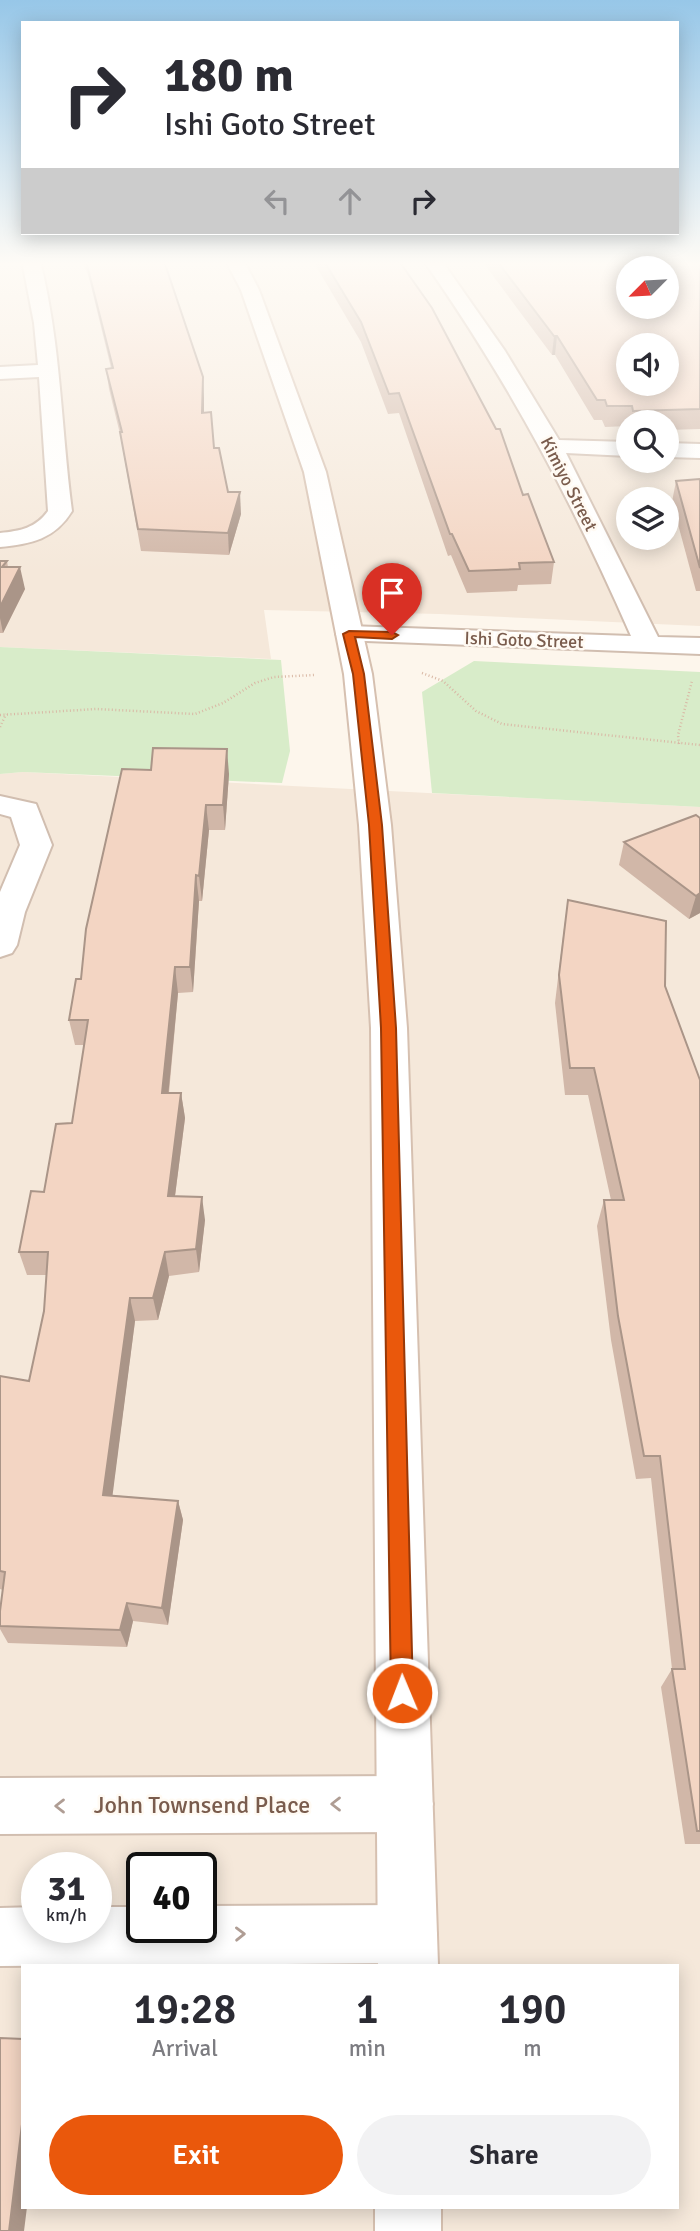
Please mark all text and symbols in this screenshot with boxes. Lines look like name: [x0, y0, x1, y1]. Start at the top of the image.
text: 180 m: [164, 45, 294, 105]
icon: right: [49, 49, 140, 140]
text: Ishi Goto Street: [164, 105, 375, 144]
icon: left: [258, 182, 296, 220]
icon: ahead: [331, 182, 369, 220]
icon: right: [404, 182, 442, 220]
north arrow: [616, 256, 679, 318]
map controls: [616, 256, 679, 550]
button: sound: [616, 333, 679, 396]
button: search: [616, 410, 679, 473]
street label: Kimiyo Street: [536, 433, 602, 535]
button: layers: [616, 487, 679, 550]
pin: [362, 563, 422, 635]
icon: arrive: [373, 574, 411, 612]
street label: Ishi Goto Street: [464, 627, 584, 653]
position arrow: [365, 1656, 439, 1730]
street label: John Townsend Place: [94, 1790, 310, 1820]
one-way arrow: [331, 1796, 341, 1812]
one-way arrow: [54, 1798, 65, 1814]
speed limit sign: 40: [126, 1852, 217, 1943]
text: 31: [48, 1867, 85, 1910]
text: km/h: [46, 1904, 87, 1926]
one-way arrow: [235, 1926, 245, 1942]
text: 19:28: [134, 1984, 236, 2035]
text: 1: [356, 1984, 379, 2035]
text: 190: [498, 1984, 566, 2035]
text: Arrival: [152, 2034, 218, 2063]
text: min: [349, 2034, 386, 2063]
text: m: [523, 2034, 542, 2063]
button: Exit: [49, 2115, 343, 2195]
button: Share: [357, 2115, 651, 2195]

